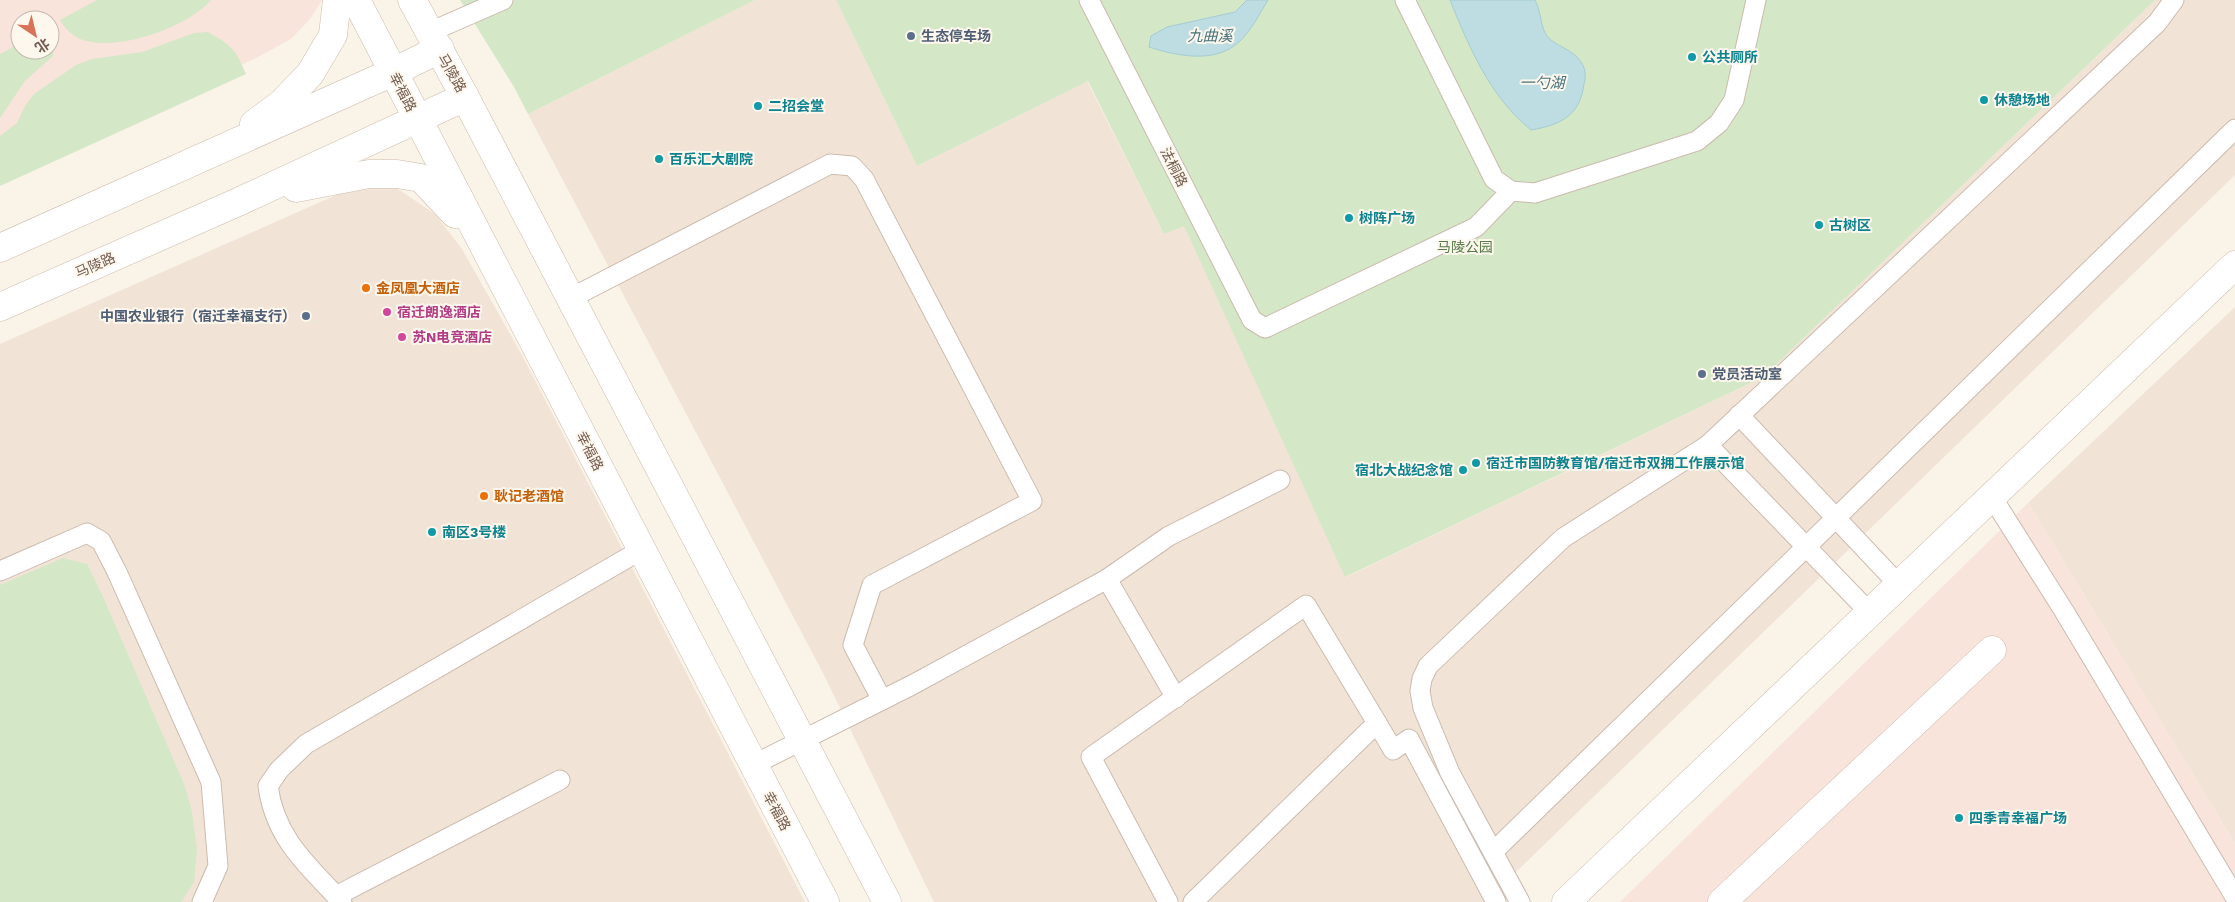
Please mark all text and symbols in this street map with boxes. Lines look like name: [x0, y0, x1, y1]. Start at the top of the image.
north arrow: [10, 10, 60, 60]
water label: 九曲溪: [1187, 27, 1234, 45]
place label: 生态停车场: [921, 28, 991, 44]
marker: 生态停车场: [905, 30, 917, 42]
text: 北: [32, 35, 53, 56]
place label: 公共厕所: [1702, 49, 1758, 65]
street label: 马陵路: [435, 51, 469, 95]
marker: 公共厕所: [1686, 51, 1698, 63]
street label: 幸福路: [386, 70, 420, 114]
water label: 一勺湖: [1519, 74, 1566, 92]
place label: 休憩场地: [1994, 92, 2050, 108]
marker: 休憩场地: [1978, 94, 1990, 106]
place label: 二招会堂: [768, 98, 824, 114]
marker: 二招会堂: [752, 100, 764, 112]
street label: 法桐路: [1157, 145, 1191, 189]
place label: 百乐汇大剧院: [669, 151, 753, 167]
marker: 百乐汇大剧院: [653, 153, 665, 165]
place label: 树阵广场: [1359, 210, 1415, 226]
marker: 树阵广场: [1343, 212, 1355, 224]
place label: 古树区: [1829, 217, 1871, 233]
marker: 古树区: [1813, 219, 1825, 231]
park label: 马陵公园: [1437, 239, 1493, 255]
street label: 马陵路: [73, 249, 117, 281]
place label: 金凤凰大酒店: [376, 280, 460, 296]
marker: 金凤凰大酒店: [360, 282, 372, 294]
place label: 宿迁朗逸酒店: [397, 304, 481, 320]
marker: 宿迁朗逸酒店: [381, 306, 393, 318]
place label: 中国农业银行（宿迁幸福支行）: [100, 308, 296, 324]
marker: 中国农业银行（宿迁幸福支行）: [300, 310, 312, 322]
place label: 苏N电竞酒店: [412, 329, 492, 345]
marker: 苏N电竞酒店: [396, 331, 408, 343]
place label: 党员活动室: [1712, 366, 1782, 382]
marker: 党员活动室: [1696, 368, 1708, 380]
street label: 幸福路: [573, 429, 607, 473]
place label: 宿迁市国防教育馆/宿迁市双拥工作展示馆: [1486, 455, 1745, 471]
marker: 宿迁市国防教育馆/宿迁市双拥工作展示馆: [1470, 457, 1482, 469]
place label: 宿北大战纪念馆: [1355, 462, 1453, 478]
marker: 宿北大战纪念馆: [1457, 464, 1469, 476]
place label: 耿记老酒馆: [494, 488, 564, 504]
marker: 耿记老酒馆: [478, 490, 490, 502]
place label: 南区3号楼: [442, 524, 506, 540]
marker: 南区3号楼: [426, 526, 438, 538]
street label: 幸福路: [760, 789, 794, 833]
place label: 四季青幸福广场: [1969, 810, 2067, 826]
marker: 四季青幸福广场: [1953, 812, 1965, 824]

